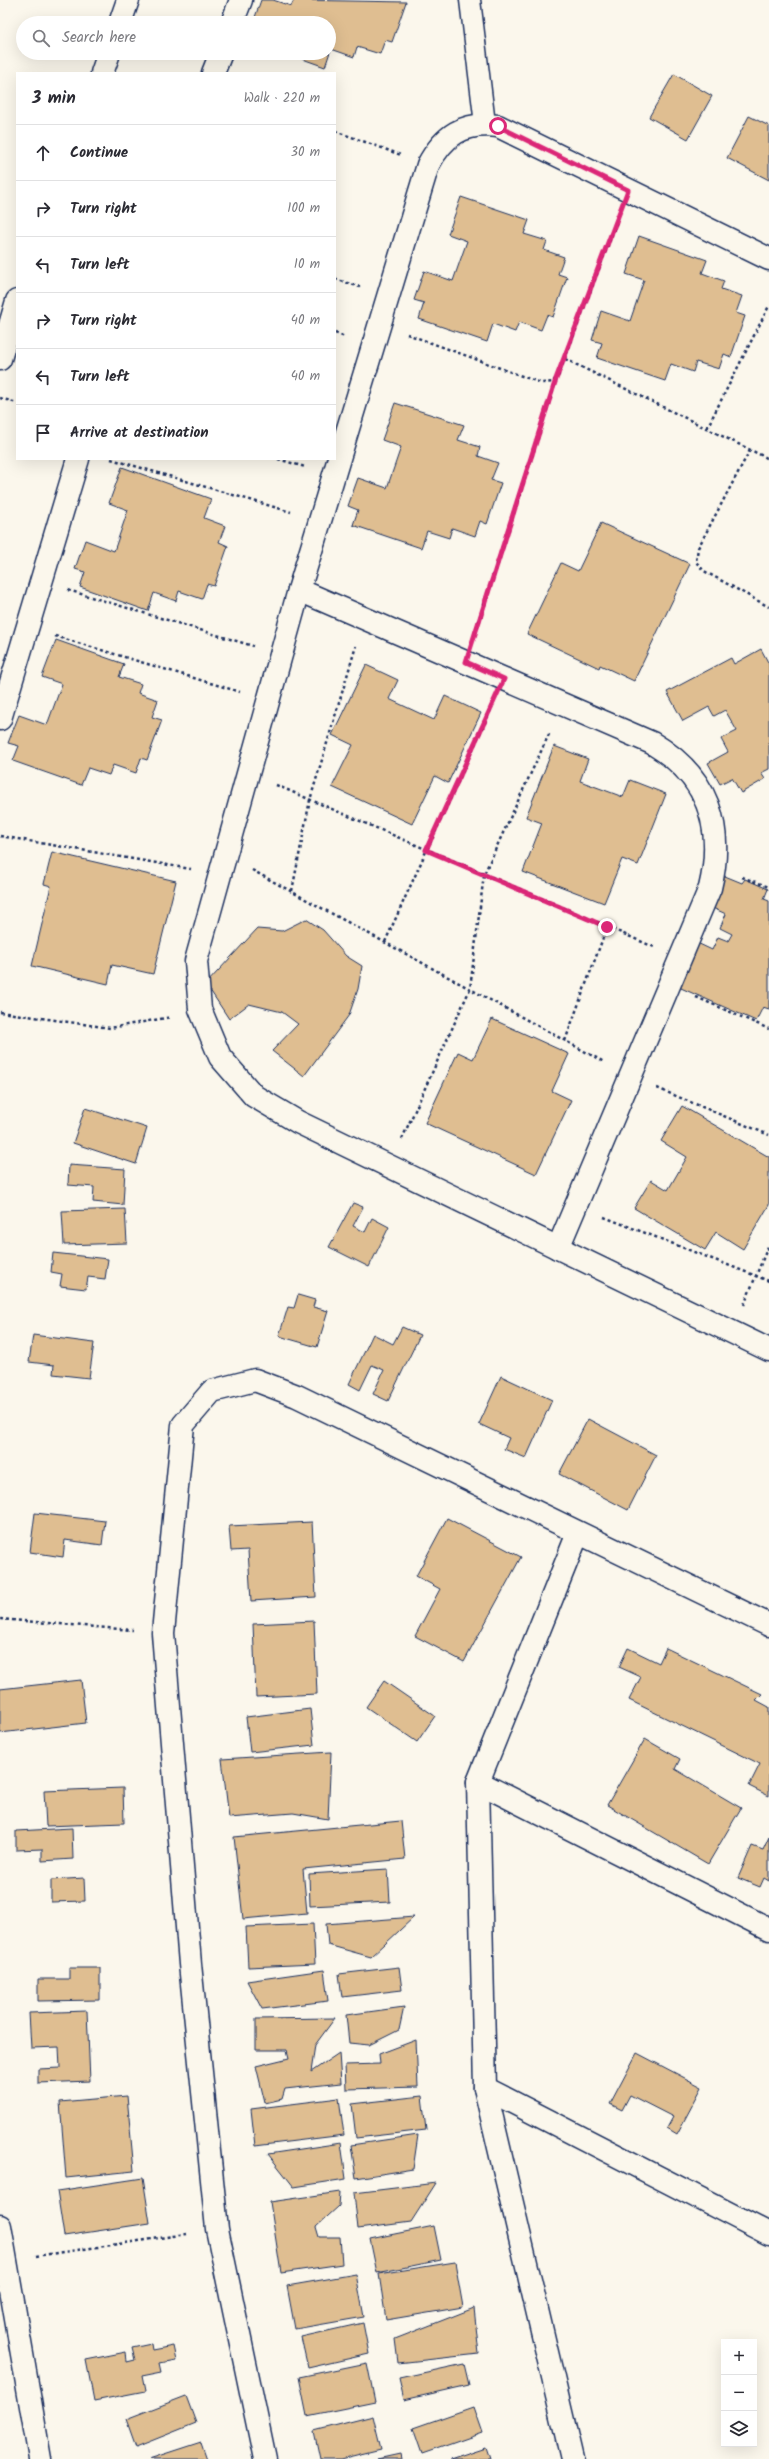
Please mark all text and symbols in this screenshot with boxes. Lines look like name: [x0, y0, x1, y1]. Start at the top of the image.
search box: [16, 16, 336, 60]
text: Search here: [62, 26, 136, 50]
icon: search: [30, 27, 52, 49]
text: 3 min: [32, 85, 76, 112]
text: Walk · 220 m: [244, 88, 320, 109]
route start: [489, 117, 507, 135]
text: Continue: [70, 141, 128, 165]
icon: ahead: [32, 142, 54, 164]
text: 30 m: [291, 142, 320, 163]
text: Turn right: [70, 197, 137, 221]
icon: right: [32, 198, 54, 220]
text: 100 m: [287, 198, 320, 219]
text: Turn left: [70, 253, 130, 277]
icon: left: [32, 254, 54, 276]
text: 10 m: [294, 254, 320, 275]
text: Turn right: [70, 309, 137, 333]
icon: right: [32, 310, 54, 332]
text: 40 m: [291, 310, 320, 331]
text: Turn left: [70, 365, 130, 389]
icon: left: [32, 366, 54, 388]
text: 40 m: [291, 366, 320, 387]
text: Arrive at destination: [70, 421, 209, 445]
icon: arrive: [32, 422, 54, 444]
route end: [598, 918, 616, 936]
map controls: [721, 2339, 757, 2447]
button: +: [721, 2339, 757, 2375]
button: −: [721, 2375, 757, 2411]
button: layers: [721, 2411, 757, 2447]

